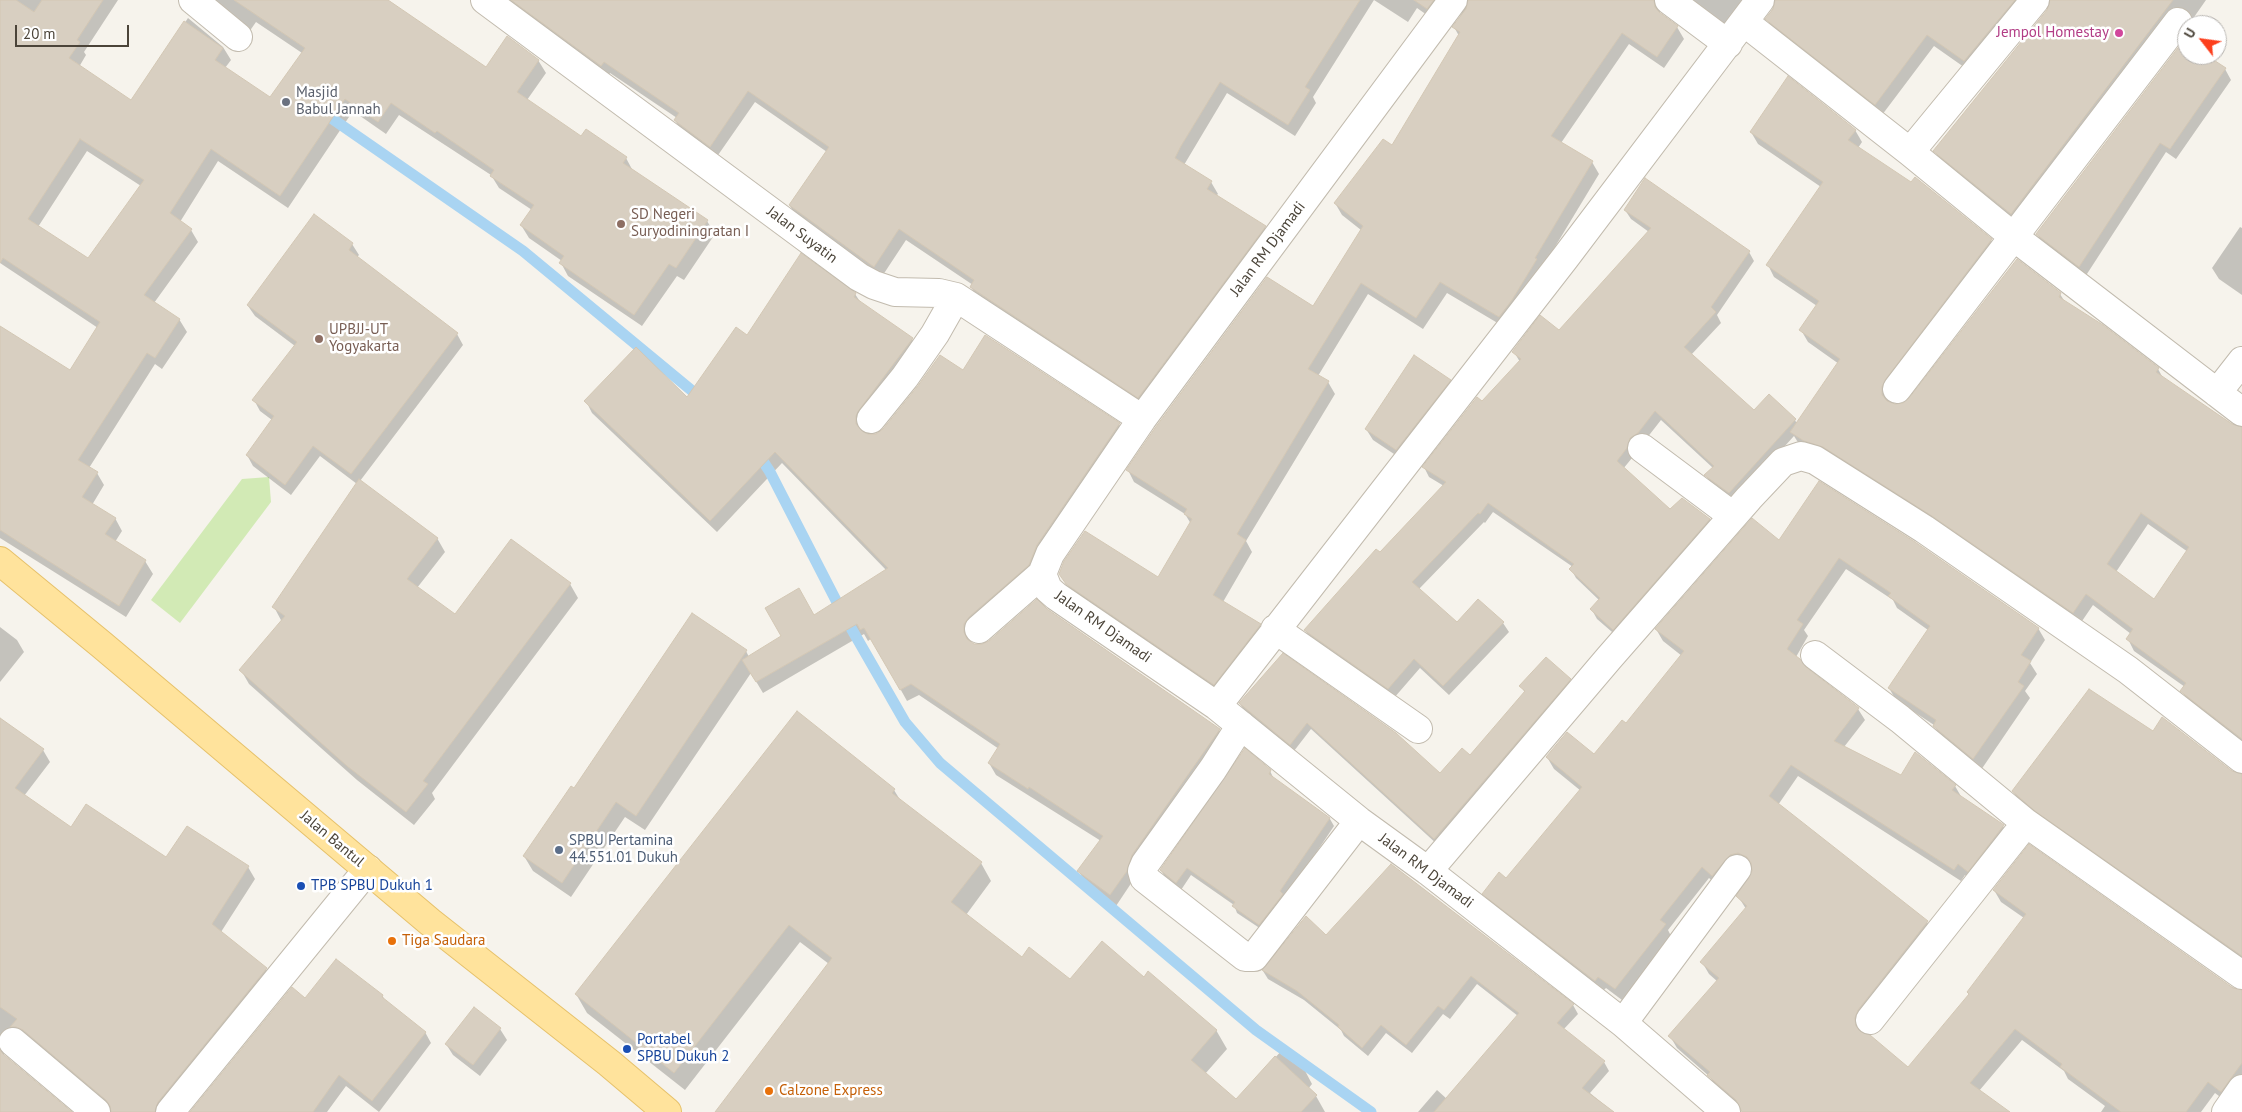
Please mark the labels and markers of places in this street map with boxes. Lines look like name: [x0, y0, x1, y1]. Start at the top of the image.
place label: Jempol Homestay: [1997, 24, 2109, 42]
marker: Jempol Homestay: [2113, 27, 2125, 39]
place label: Masjid Babul Jannah: [296, 84, 381, 119]
marker: Masjid Babul Jannah: [280, 96, 292, 108]
place label: SD Negeri Suryodiningratan I: [631, 206, 749, 241]
marker: SD Negeri Suryodiningratan I: [615, 218, 627, 230]
place label: UPBJJ-UT Yogyakarta: [329, 321, 399, 356]
marker: UPBJJ-UT Yogyakarta: [313, 333, 325, 345]
place label: SPBU Pertamina 44.551.01 Dukuh: [569, 832, 678, 867]
marker: SPBU Pertamina 44.551.01 Dukuh: [553, 844, 565, 856]
place label: TPB SPBU Dukuh 1: [311, 877, 433, 895]
marker: TPB SPBU Dukuh 1: [295, 880, 307, 892]
place label: Tiga Saudara: [402, 932, 485, 950]
marker: Tiga Saudara: [386, 935, 398, 947]
place label: Portabel SPBU Dukuh 2: [637, 1031, 729, 1066]
marker: Portabel SPBU Dukuh 2: [621, 1043, 633, 1055]
place label: Calzone Express: [779, 1082, 883, 1100]
marker: Calzone Express: [763, 1085, 775, 1097]

